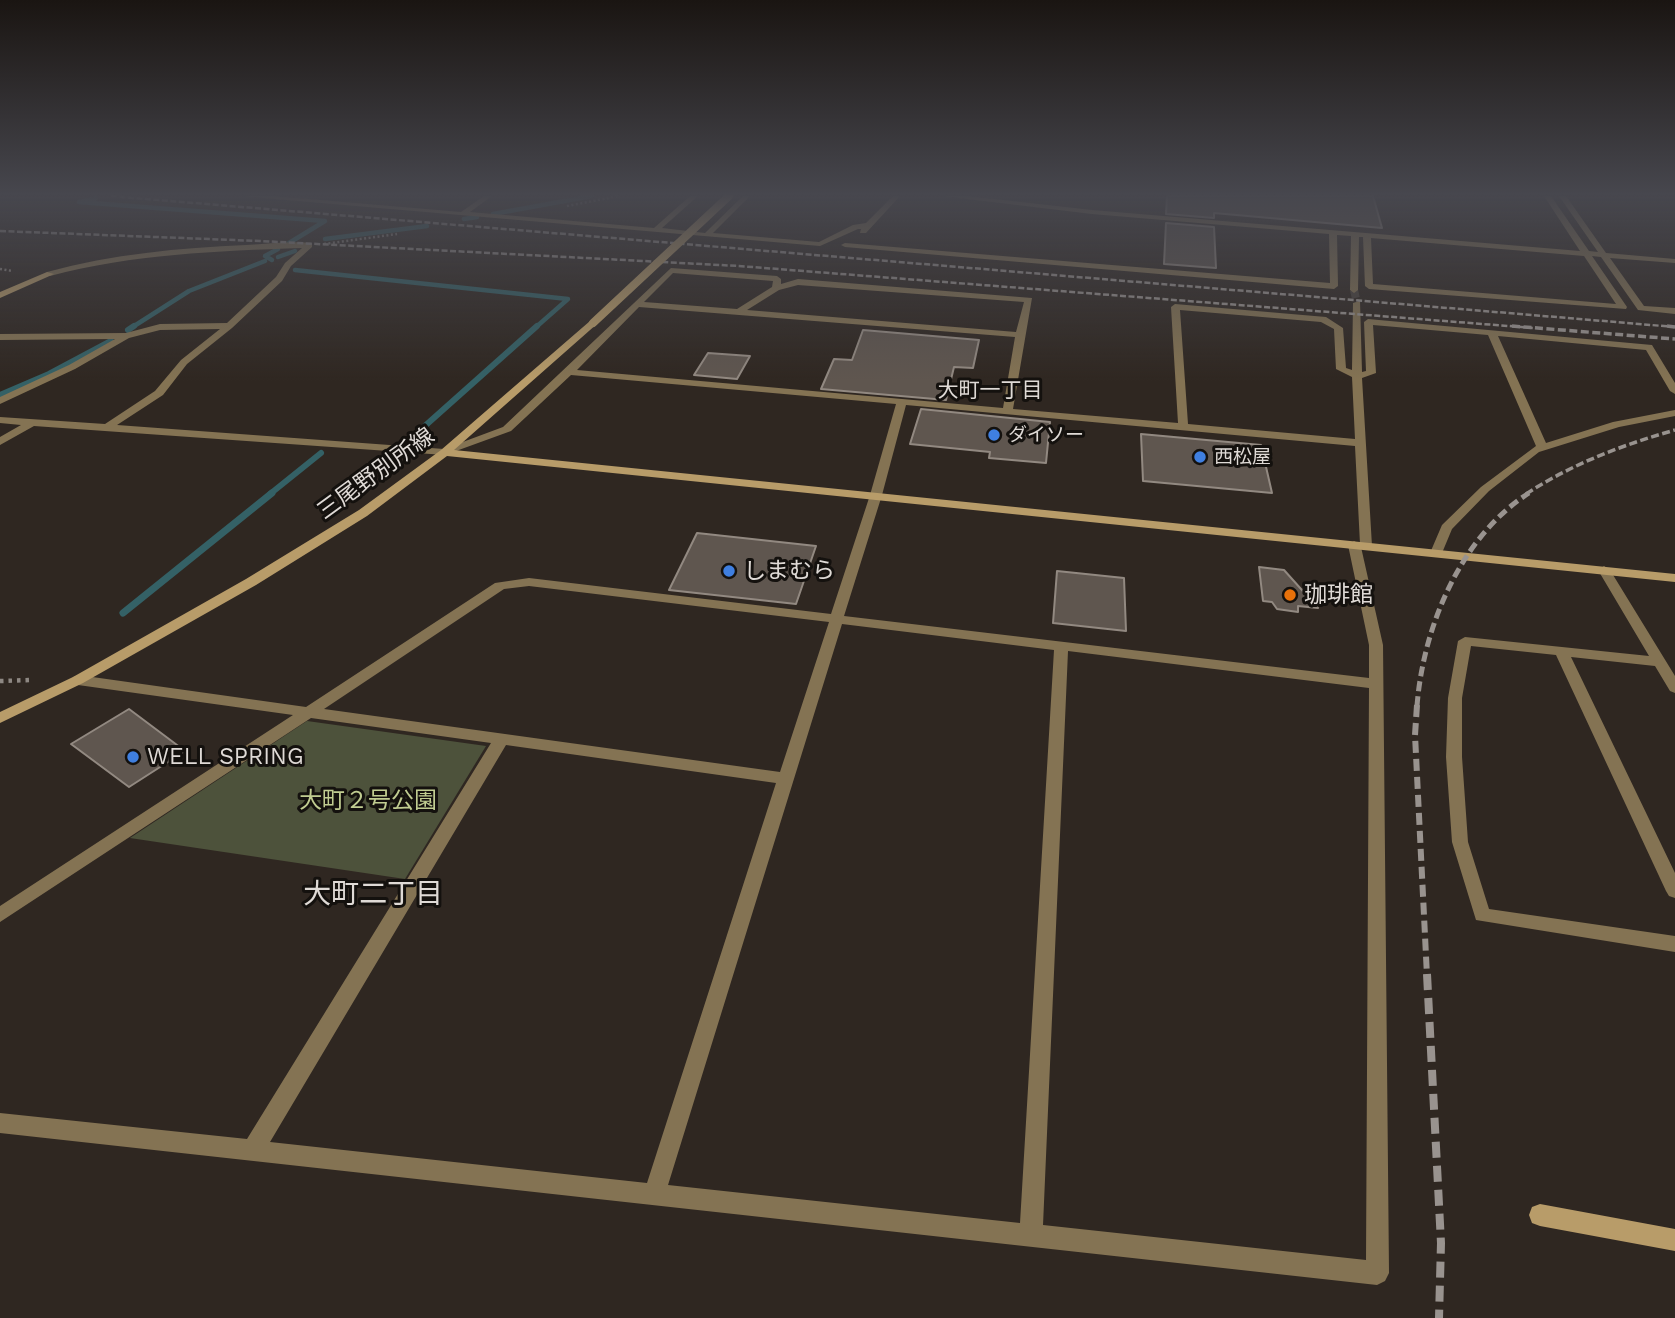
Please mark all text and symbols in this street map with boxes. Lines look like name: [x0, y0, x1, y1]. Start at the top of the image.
district label: 大町一丁目: [938, 378, 1042, 404]
street label: 三尾野別所線: [312, 422, 440, 526]
place label: ダイソー: [1008, 424, 1084, 446]
marker: ダイソー: [986, 427, 1002, 443]
place label: 西松屋: [1214, 446, 1271, 468]
marker: 西松屋: [1192, 449, 1208, 465]
place label: しまむら: [743, 557, 835, 585]
marker: しまむら: [721, 563, 737, 579]
place label: 珈琲館: [1304, 581, 1373, 609]
marker: 珈琲館: [1282, 587, 1298, 603]
place label: WELL SPRING: [147, 743, 304, 771]
marker: WELL SPRING: [125, 749, 141, 765]
park label: 大町２号公園: [299, 787, 437, 815]
district label: 大町二丁目: [303, 878, 443, 912]

